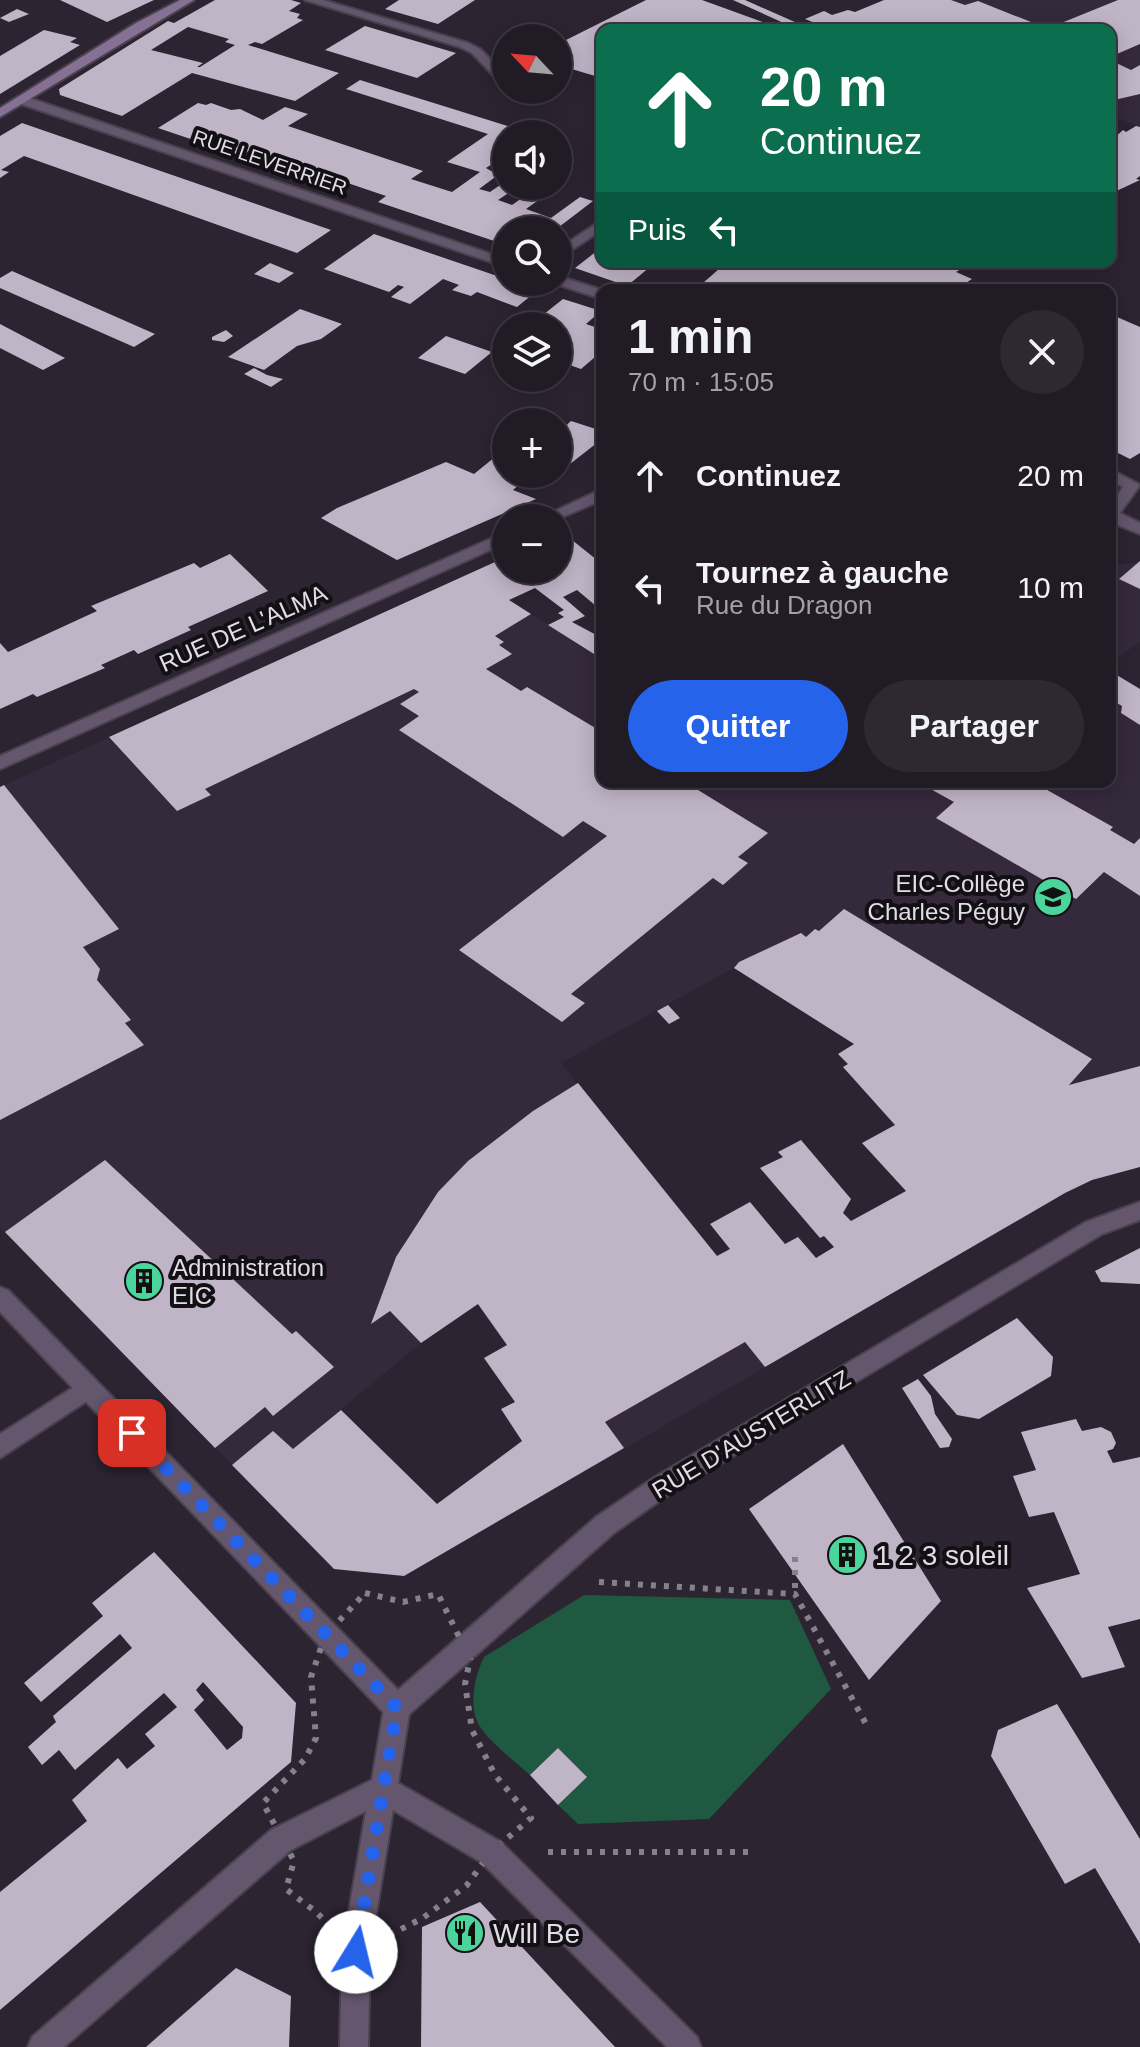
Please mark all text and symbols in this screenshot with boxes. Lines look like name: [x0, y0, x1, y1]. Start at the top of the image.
north arrow: [492, 24, 572, 104]
map controls: [492, 24, 572, 584]
text: 20 m: [760, 55, 888, 118]
icon: ahead: [628, 56, 732, 160]
button: sound: [492, 120, 572, 200]
text: Continuez: [760, 121, 922, 162]
street label: RUE LEVERRIER: [190, 125, 350, 199]
icon: left: [702, 208, 746, 252]
text: Puis: [628, 213, 686, 246]
button: search: [492, 216, 572, 296]
text: 1 min: [628, 310, 753, 363]
button: close: [1000, 310, 1084, 394]
button: layers: [492, 312, 572, 392]
text: 70 m · 15:05: [628, 367, 774, 397]
button: +: [492, 408, 572, 488]
icon: ahead: [628, 454, 672, 498]
text: Continuez: [696, 459, 841, 492]
text: 20 m: [1017, 459, 1084, 492]
button: −: [492, 504, 572, 584]
text: Tournez à gauche: [696, 556, 949, 589]
icon: left: [628, 566, 672, 610]
text: 10 m: [1017, 571, 1084, 604]
street label: RUE DE L'ALMA: [155, 579, 331, 677]
text: Rue du Dragon: [696, 590, 872, 620]
button: Quitter: [628, 680, 848, 772]
button: Partager: [864, 680, 1084, 772]
place label: EIC-Collège Charles Péguy: [868, 870, 1025, 925]
school or university icon: EIC-Collège Charles Péguy: [1032, 876, 1074, 918]
place label: Administration EIC: [172, 1254, 324, 1309]
building icon: Administration EIC: [123, 1260, 165, 1302]
street label: RUE D'AUSTERLITZ: [647, 1364, 855, 1504]
pin: [98, 1399, 166, 1467]
icon: arrive: [110, 1411, 154, 1455]
building icon: 1 2 3 soleil: [826, 1534, 868, 1576]
place label: 1 2 3 soleil: [875, 1540, 1009, 1571]
position arrow: [314, 1910, 398, 1994]
restaurant icon: Will Be: [444, 1912, 486, 1954]
place label: Will Be: [493, 1918, 580, 1949]

